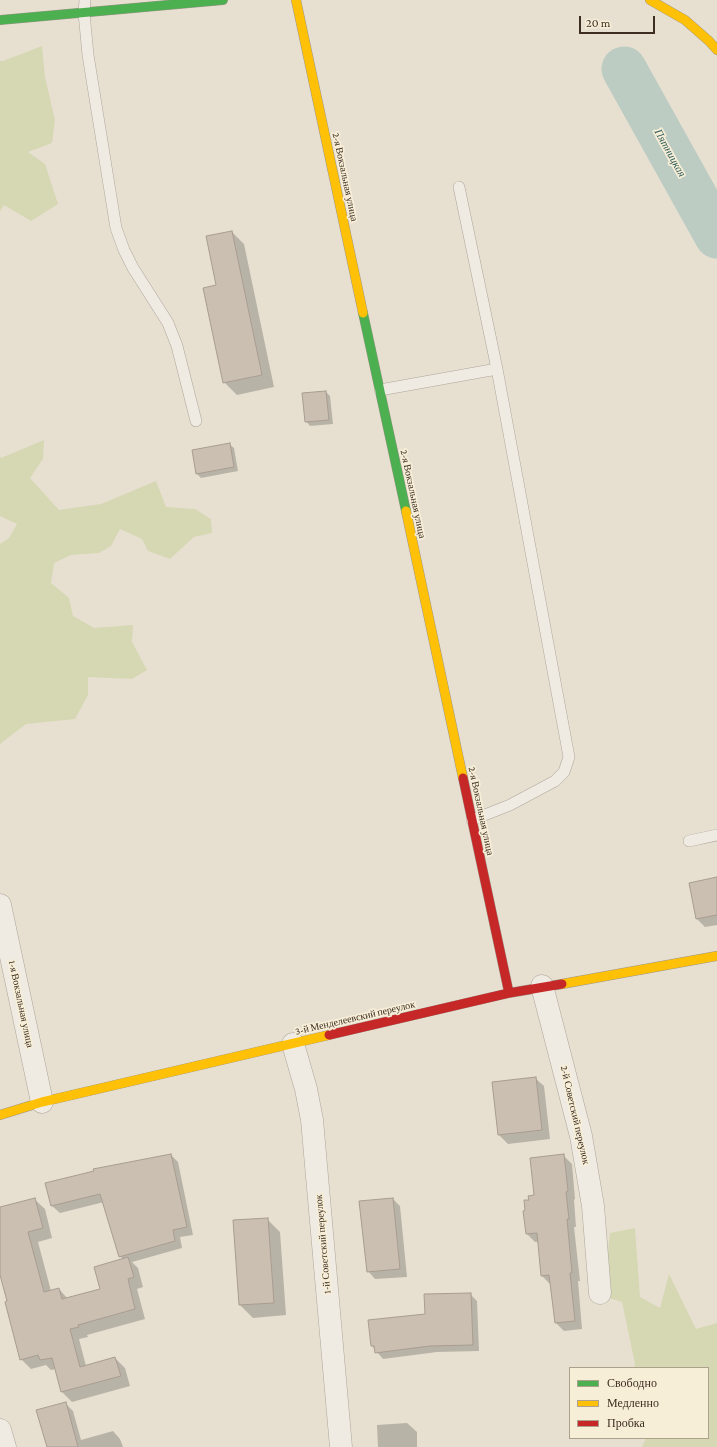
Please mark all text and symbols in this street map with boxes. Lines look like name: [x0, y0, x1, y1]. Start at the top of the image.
scale bar: [581, 8, 657, 34]
text: 20 m: [586, 16, 610, 30]
water label: Пятницкая: [651, 127, 689, 179]
street label: 2-я Вокзальная улица: [330, 132, 360, 222]
street label: 2-я Вокзальная улица: [398, 449, 428, 539]
street label: 2-я Вокзальная улица: [466, 766, 496, 856]
street label: 1-я Вокзальная улица: [6, 959, 36, 1049]
street label: 3-й Менделеевский переулок: [294, 998, 416, 1038]
street label: 2-й Советский переулок: [558, 1064, 592, 1166]
street label: 1-й Советский переулок: [313, 1194, 333, 1294]
legend: [569, 1367, 709, 1439]
text: Свободно: [607, 1376, 657, 1390]
text: Медленно: [607, 1396, 659, 1410]
text: Пробка: [607, 1416, 645, 1430]

